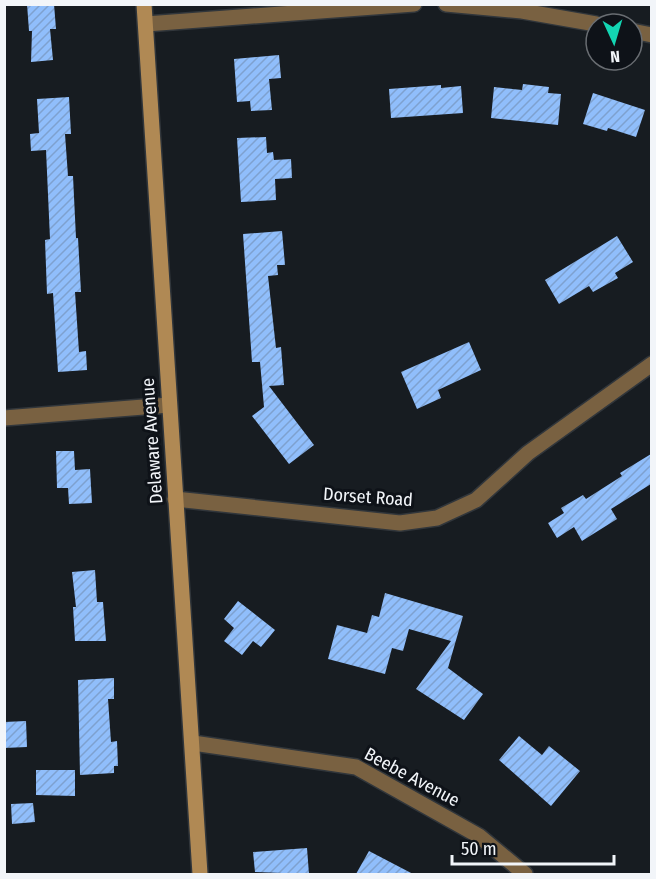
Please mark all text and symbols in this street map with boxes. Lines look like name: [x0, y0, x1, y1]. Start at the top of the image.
north arrow: [584, 12, 644, 72]
text: N: [610, 47, 620, 66]
street label: Delaware Avenue: [137, 377, 167, 505]
street label: Dorset Road: [322, 483, 414, 511]
street label: Beebe Avenue: [361, 743, 463, 811]
scale bar: [452, 828, 614, 866]
text: 50 m: [461, 838, 497, 860]

